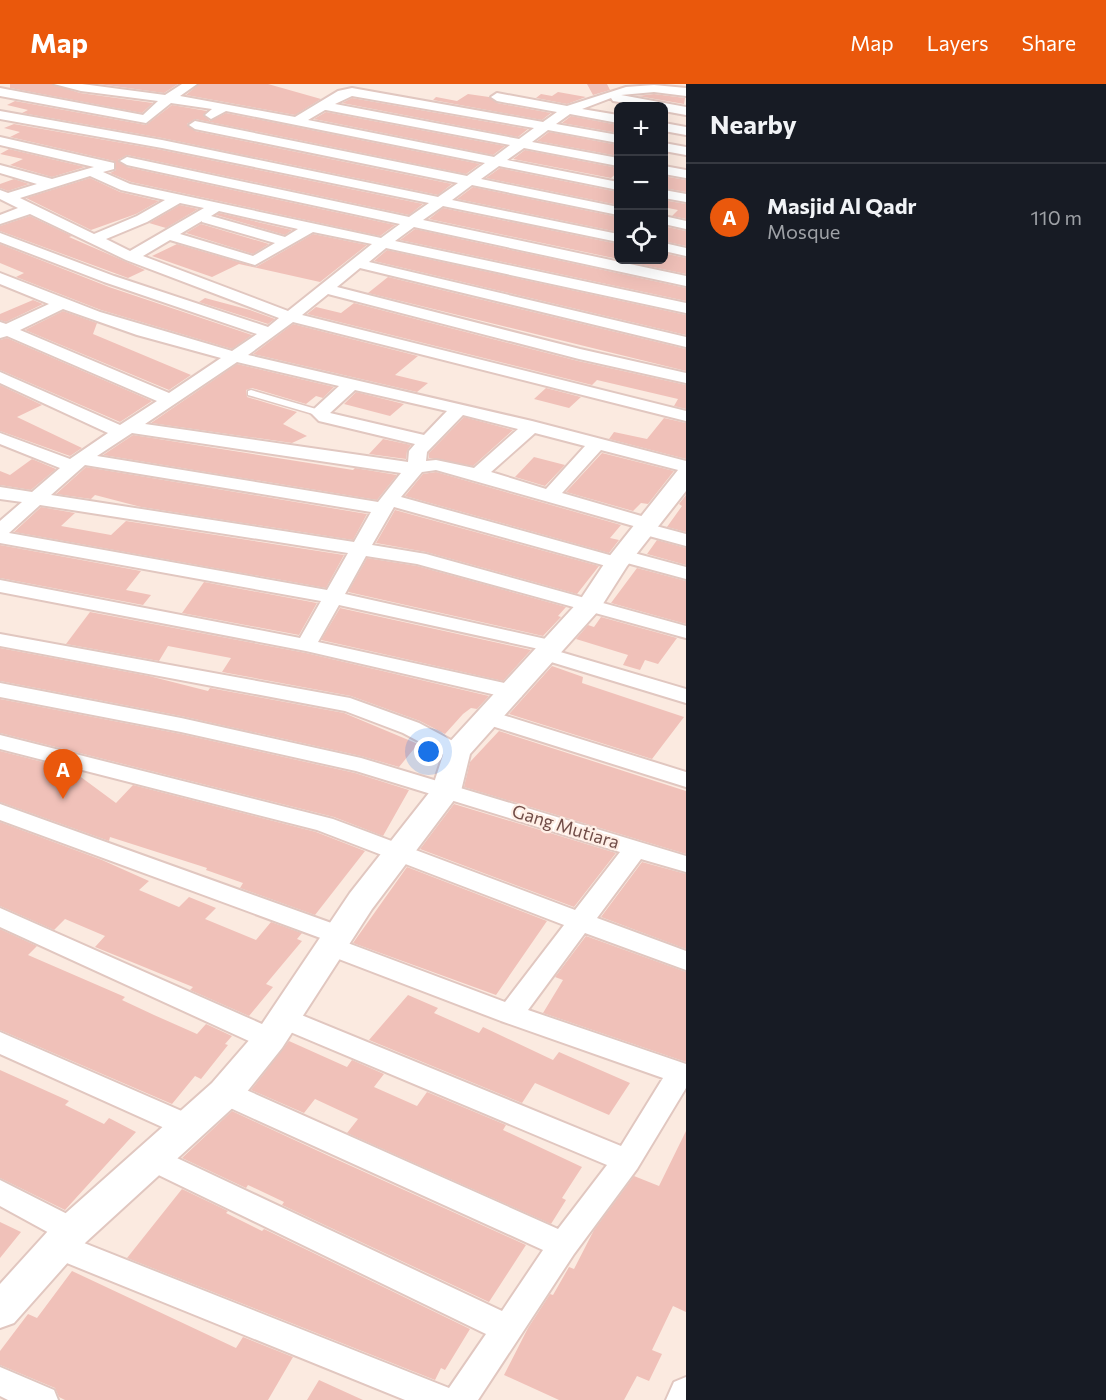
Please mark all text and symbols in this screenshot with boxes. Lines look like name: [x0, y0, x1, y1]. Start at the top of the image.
text: Map: [30, 25, 88, 59]
text: Map: [850, 30, 894, 55]
text: Layers: [927, 30, 989, 55]
text: Share: [1022, 30, 1076, 55]
map controls: [614, 102, 668, 264]
button: +: [614, 102, 668, 156]
text: Nearby: [710, 108, 797, 139]
button: −: [614, 156, 668, 210]
text: Masjid Al Qadr: [767, 192, 917, 219]
text: A: [722, 205, 737, 229]
text: 110 m: [1031, 205, 1082, 229]
button: locate: [614, 210, 668, 264]
text: Mosque: [767, 219, 840, 243]
your location: [414, 737, 443, 766]
pin: A: [44, 750, 82, 799]
street label: Gang Mutiara: [510, 799, 622, 853]

